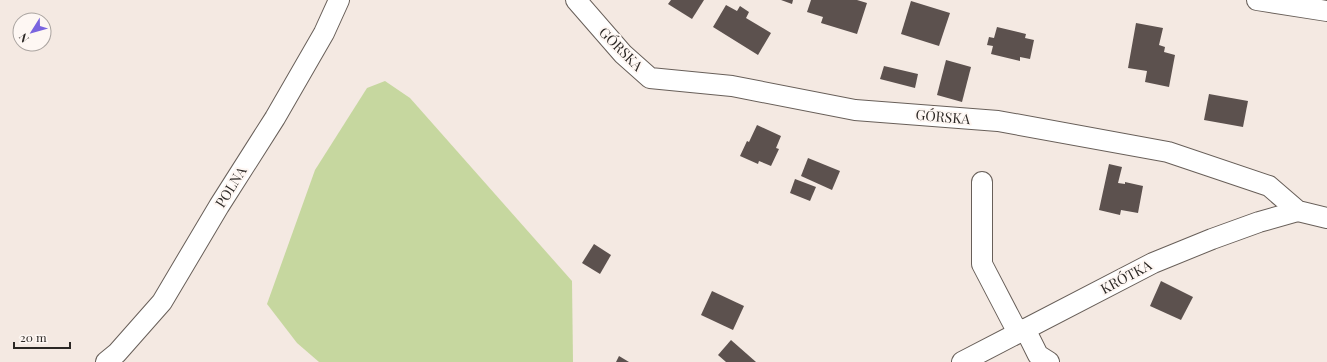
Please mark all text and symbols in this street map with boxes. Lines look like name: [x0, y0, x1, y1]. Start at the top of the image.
north arrow: [12, 12, 52, 52]
street label: GÓRSKA: [595, 23, 648, 75]
text: N: [15, 31, 32, 46]
street label: GÓRSKA: [915, 105, 971, 128]
street label: POLNA: [211, 162, 251, 211]
street label: KRÓTKA: [1097, 255, 1155, 298]
scale bar: [14, 324, 70, 350]
text: 20 m: [20, 329, 47, 345]

